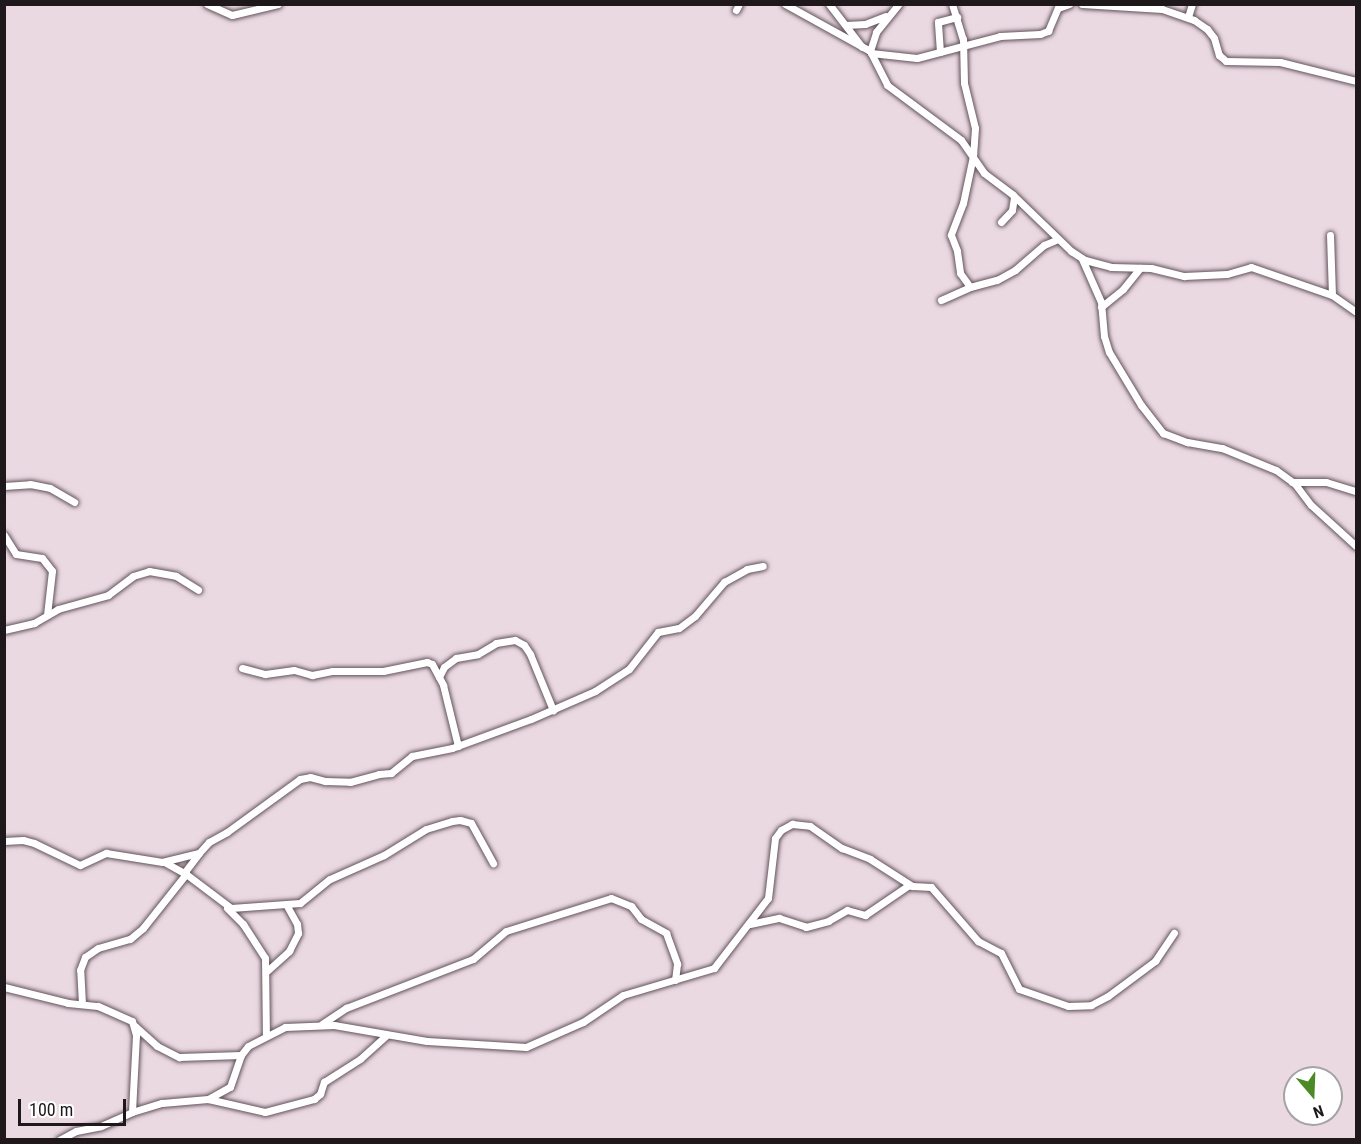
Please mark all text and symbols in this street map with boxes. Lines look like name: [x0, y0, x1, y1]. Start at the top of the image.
north arrow: [1283, 1066, 1343, 1126]
scale bar: [21, 1087, 129, 1125]
text: 100 m: [29, 1099, 73, 1120]
text: N: [1311, 1101, 1326, 1122]

